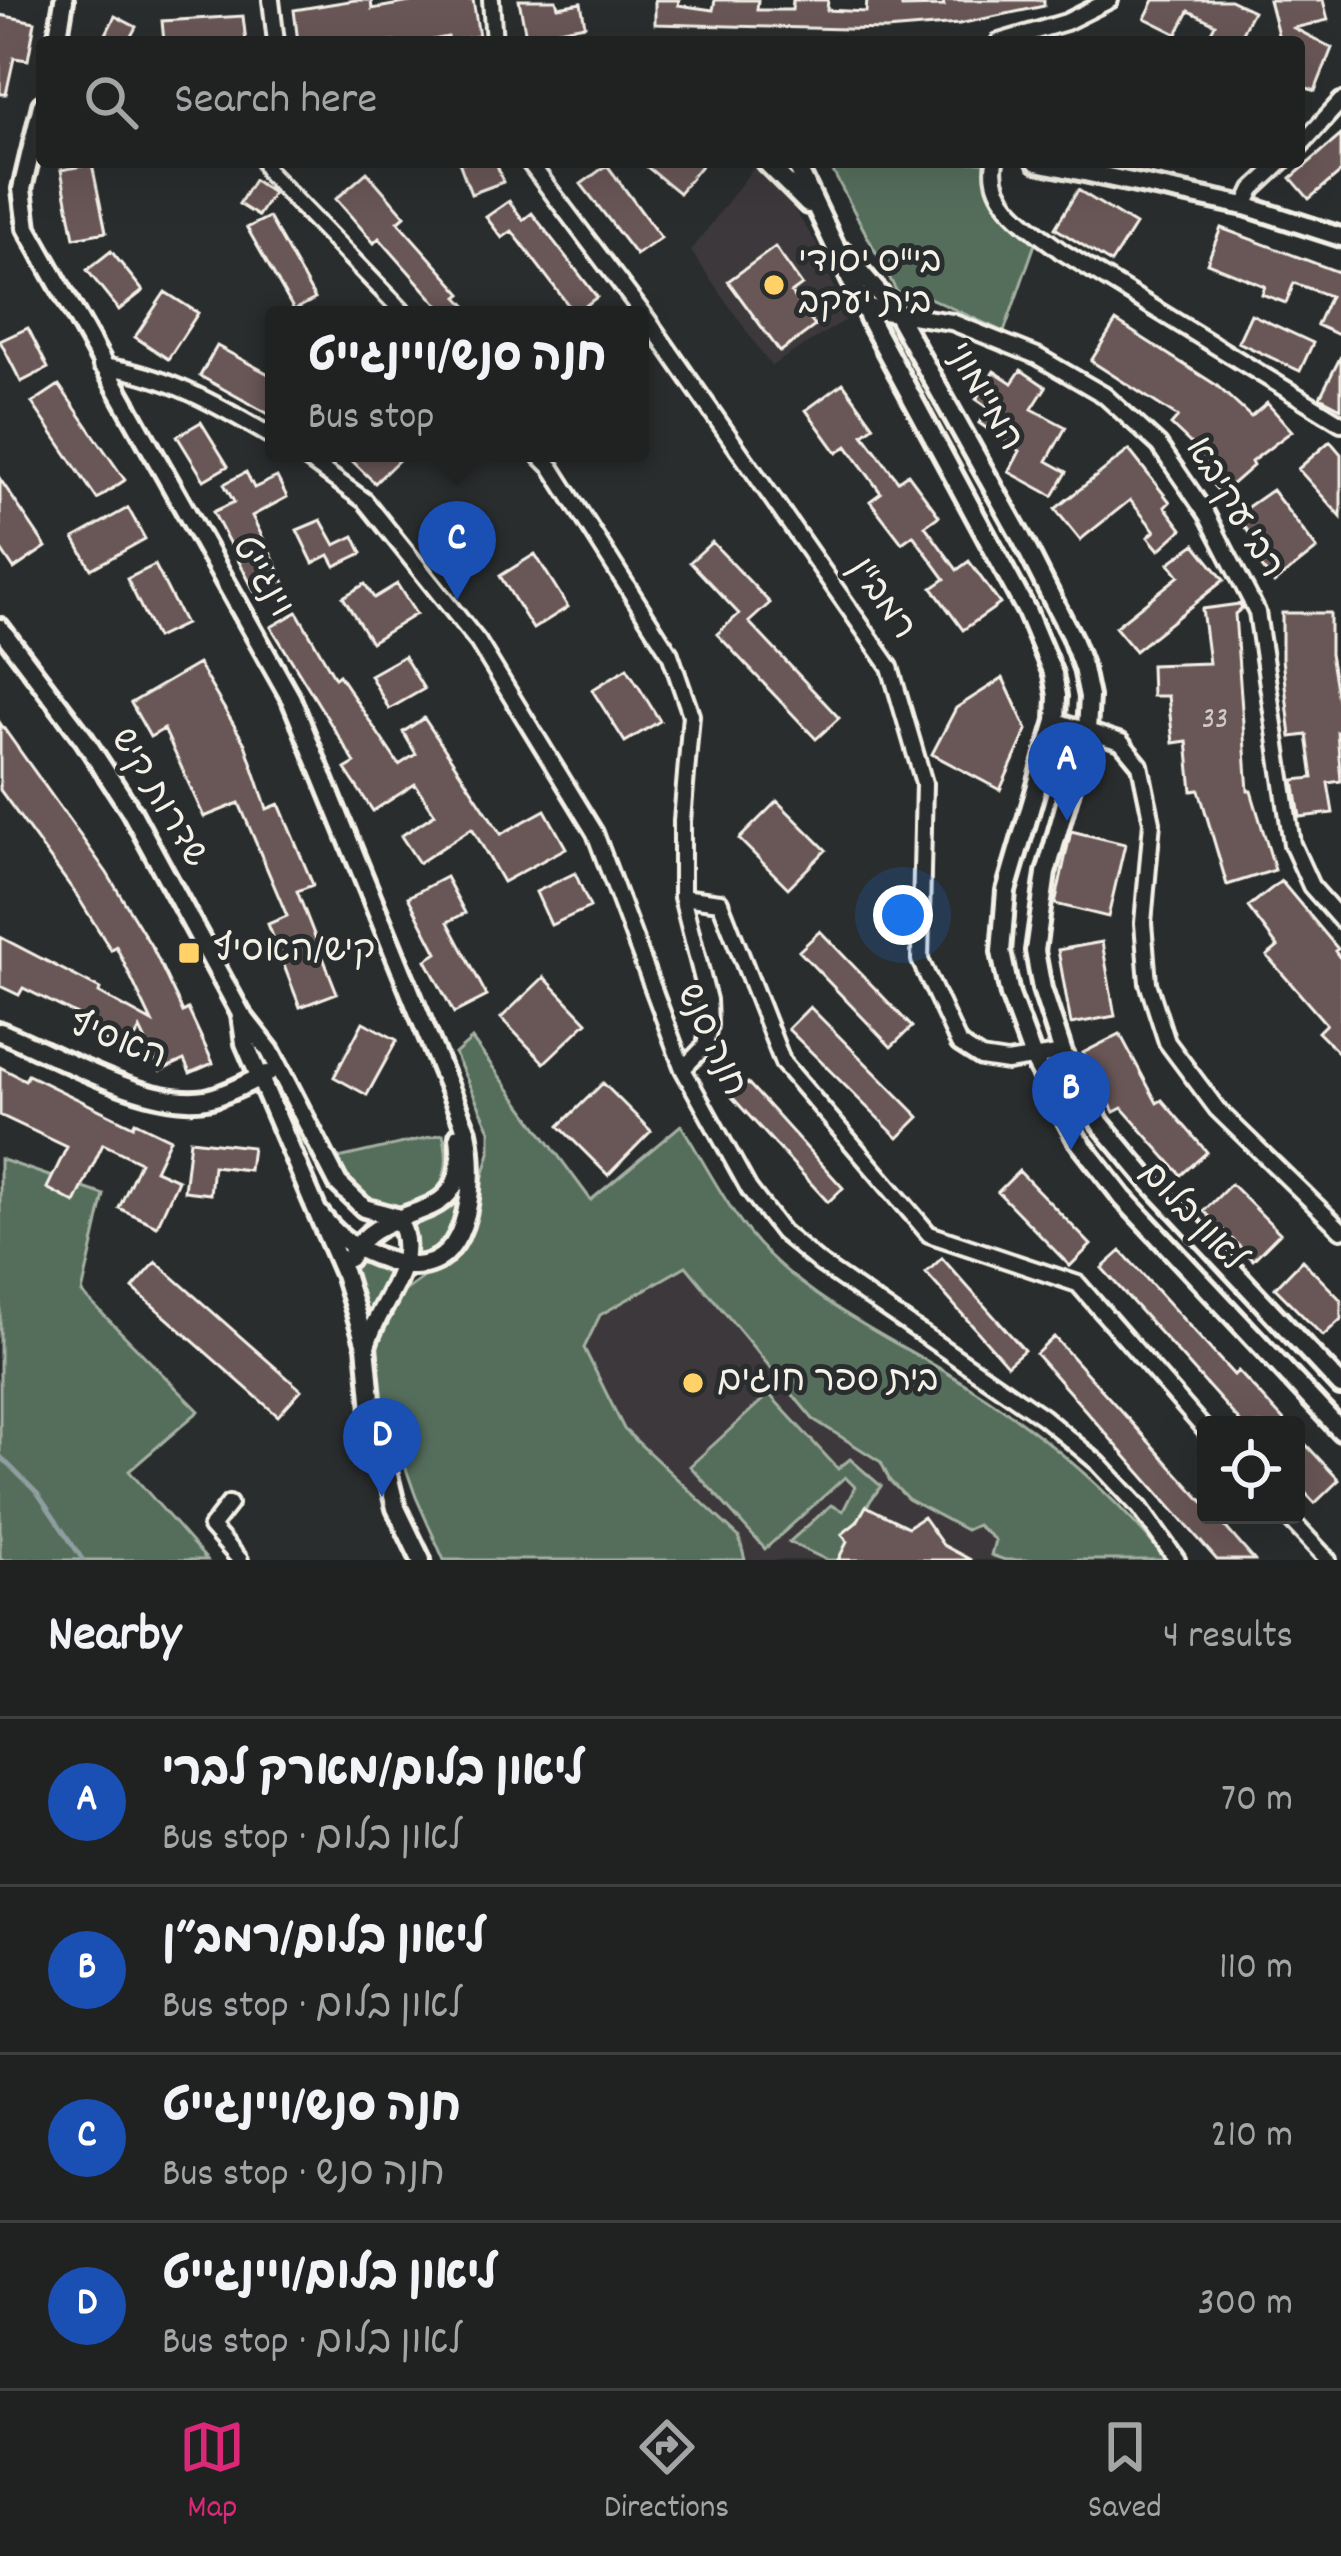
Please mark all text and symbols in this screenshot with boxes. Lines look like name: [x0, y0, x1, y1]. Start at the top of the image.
search box: [36, 36, 1305, 168]
icon: search: [78, 69, 144, 135]
text: Search here: [174, 70, 377, 134]
place label: בי"ס יסודי בית יעקב: [798, 238, 942, 331]
marker: בי"ס יסודי בית יעקב: [761, 272, 787, 298]
popup: [265, 306, 649, 462]
text: חנה סנש/ויינגייט: [308, 328, 606, 392]
street label: המיימוני: [930, 334, 1034, 462]
text: Bus stop: [308, 392, 434, 447]
street label: רבי עקיבא: [1169, 429, 1295, 589]
pin: C: [418, 501, 496, 600]
street label: וינגייט: [216, 527, 304, 629]
street label: רמב"ן: [833, 548, 927, 652]
house number: 33: [1202, 700, 1228, 743]
street label: שדרות קיש: [95, 719, 219, 879]
pin: A: [1028, 722, 1106, 821]
your location: [873, 885, 933, 945]
place label: קיש/האסיף: [213, 927, 376, 979]
marker: קיש/האסיף: [176, 940, 202, 966]
street label: חנה סנש: [660, 976, 758, 1106]
street label: האסיף: [61, 1001, 173, 1085]
pin: B: [1032, 1051, 1110, 1150]
street label: לאון בלום: [1125, 1151, 1256, 1286]
place label: בית ספר חוגים: [717, 1357, 939, 1409]
marker: בית ספר חוגים: [680, 1370, 706, 1396]
pin: D: [343, 1398, 421, 1497]
map controls: [1197, 1416, 1305, 1524]
button: locate: [1197, 1416, 1305, 1524]
text: Nearby: [48, 1602, 181, 1674]
text: 4 results: [1163, 1611, 1293, 1666]
text: ליאון בלום/מארק לברי: [162, 1742, 584, 1806]
text: A: [76, 1774, 98, 1829]
text: 70 m: [1221, 1774, 1293, 1829]
text: Bus stop · לאון בלום: [162, 1813, 462, 1868]
text: ליאון בלום/רמב״ן: [162, 1910, 486, 1974]
text: B: [78, 1942, 96, 1997]
text: 110 m: [1219, 1942, 1293, 1997]
text: Bus stop · לאון בלום: [162, 1981, 462, 2036]
text: חנה סנש/ויינגייט: [162, 2078, 461, 2142]
text: C: [77, 2110, 97, 2165]
text: 210 m: [1210, 2110, 1293, 2165]
text: Bus stop · חנה סנש: [162, 2149, 445, 2204]
text: ליאון בלום/ויינגייט: [162, 2246, 497, 2310]
text: D: [77, 2278, 97, 2333]
text: 300 m: [1197, 2278, 1293, 2333]
text: Bus stop · לאון בלום: [162, 2317, 462, 2372]
tab: Map: [179, 2414, 245, 2533]
tab: Directions: [604, 2414, 729, 2533]
tab: Saved: [1088, 2414, 1162, 2533]

